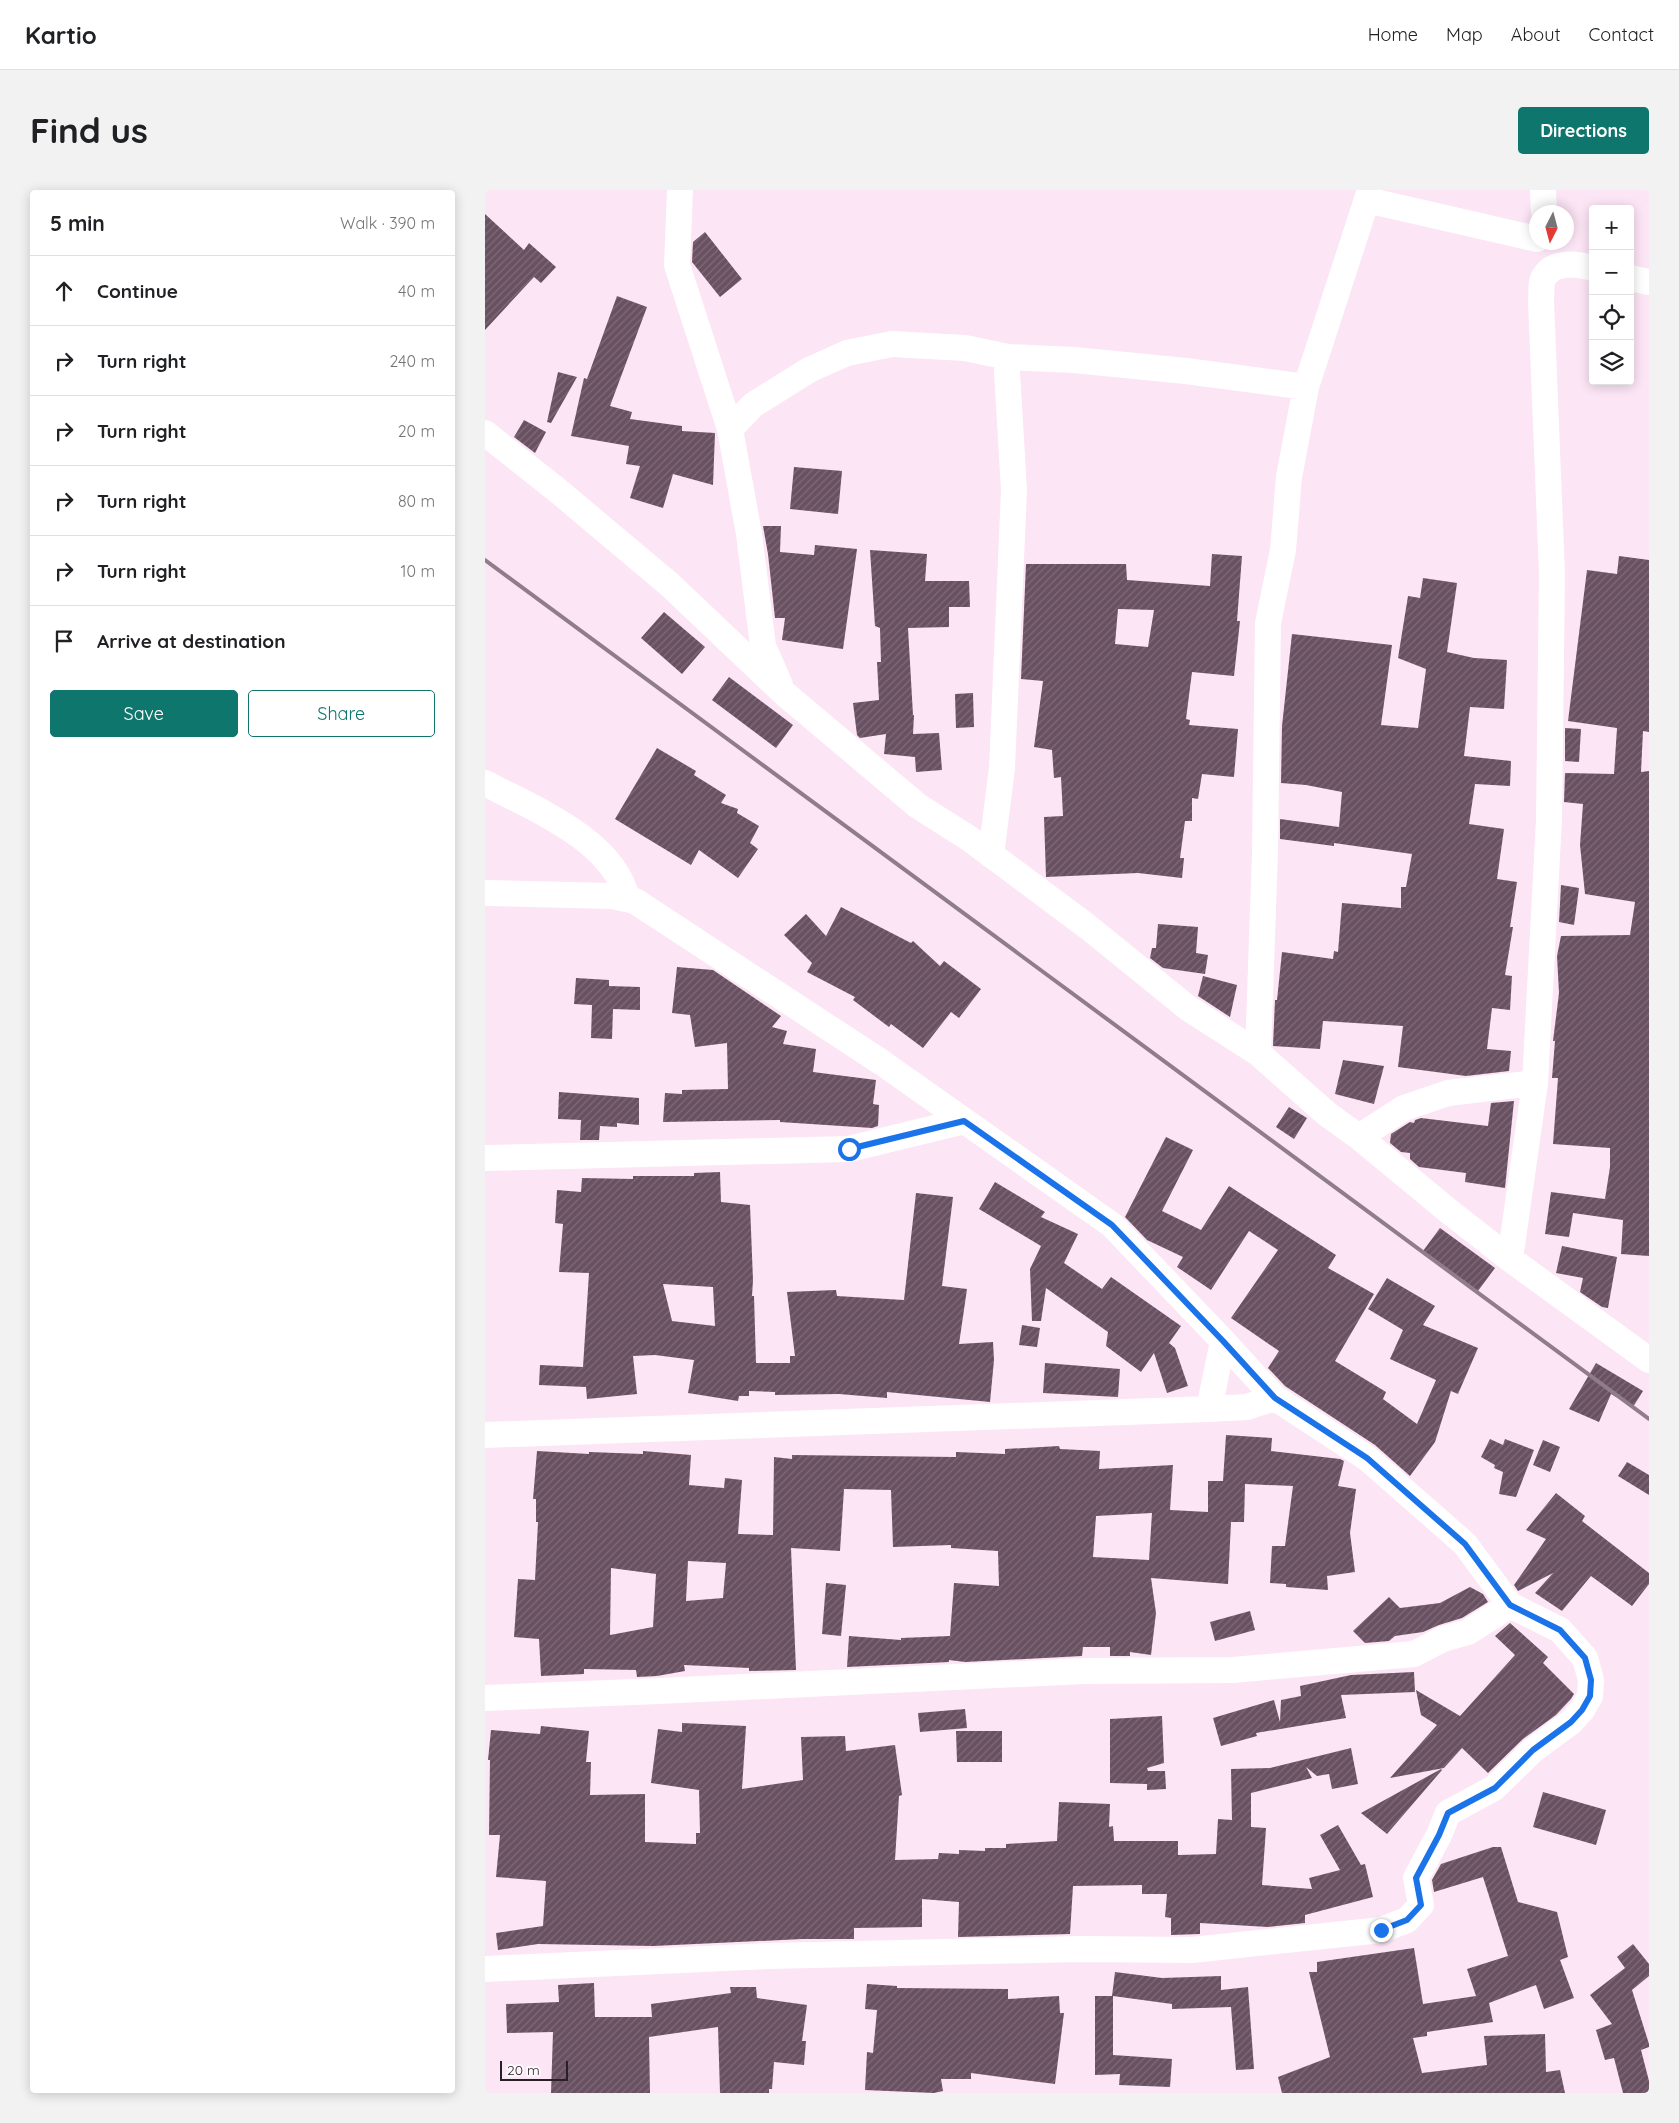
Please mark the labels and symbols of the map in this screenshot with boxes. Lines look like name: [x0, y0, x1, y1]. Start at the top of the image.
north arrow: [1529, 205, 1574, 250]
route start: [838, 1138, 861, 1161]
route end: [1370, 1919, 1393, 1942]
scale bar: [500, 2058, 567, 2081]

